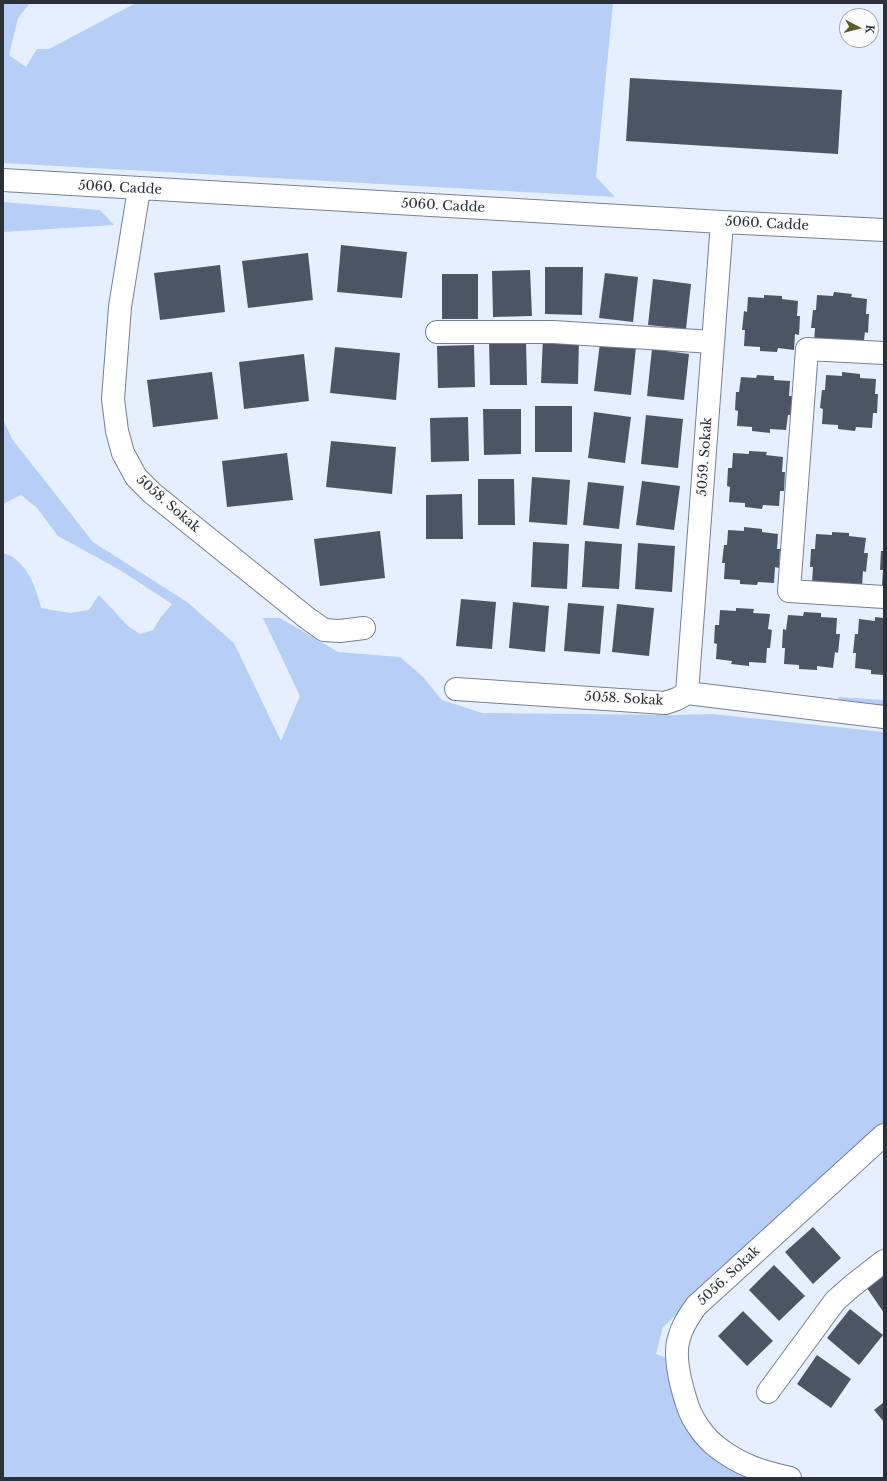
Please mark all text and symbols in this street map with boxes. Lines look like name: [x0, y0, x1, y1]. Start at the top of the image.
north arrow: [839, 8, 879, 48]
text: K: [862, 24, 877, 35]
street label: 5060. Cadde: [78, 178, 162, 198]
street label: 5060. Cadde: [401, 196, 485, 216]
street label: 5060. Cadde: [725, 214, 809, 234]
street label: 5059. Sokak: [694, 417, 716, 497]
street label: 5058. Sokak: [133, 472, 203, 536]
street label: 5058. Sokak: [584, 689, 664, 709]
street label: 5056. Sokak: [695, 1243, 763, 1309]

